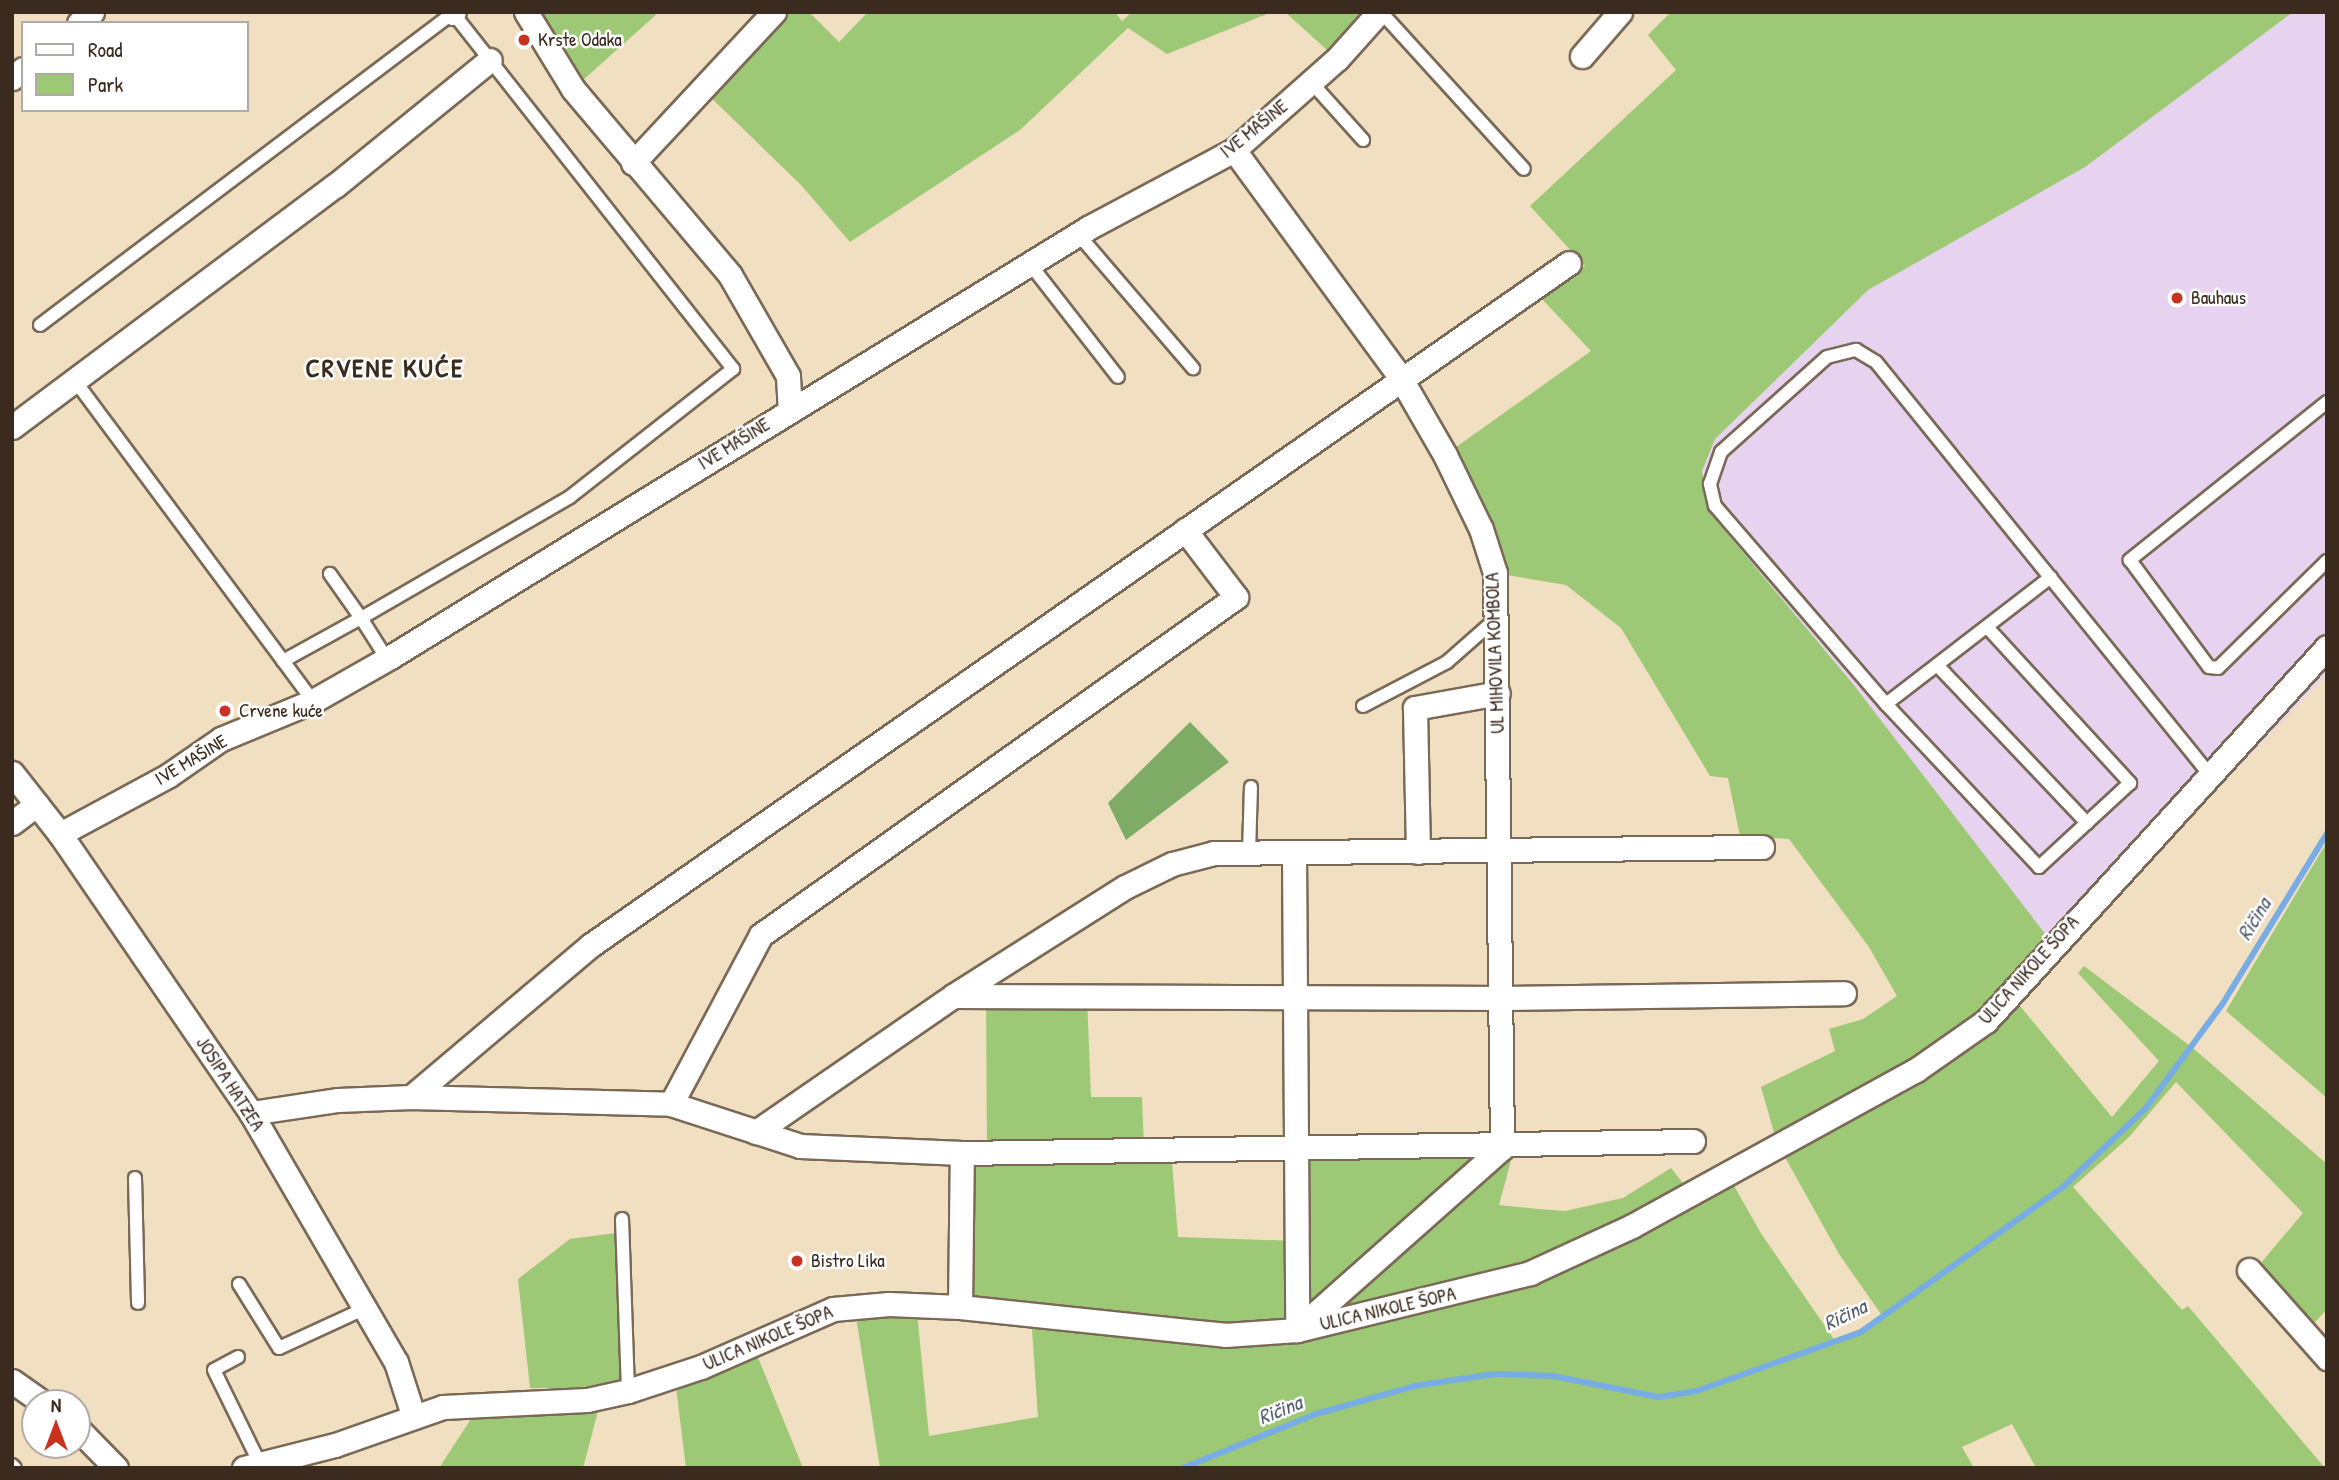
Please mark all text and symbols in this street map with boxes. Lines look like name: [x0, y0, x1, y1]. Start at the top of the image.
legend: [21, 21, 248, 112]
place label: Krste Odaka: [538, 29, 622, 51]
marker: Krste Odaka: [516, 32, 532, 48]
text: Road: [88, 35, 122, 64]
text: Park: [88, 70, 123, 99]
street label: IVE MAŠINE: [1216, 95, 1292, 163]
place label: Bauhaus: [2191, 287, 2246, 309]
marker: Bauhaus: [2169, 290, 2185, 306]
district label: CRVENE KUĆE: [307, 352, 463, 384]
street label: IVE MAŠINE: [694, 413, 774, 475]
street label: UL MIHOVILA KOMBOLA: [1481, 572, 1509, 734]
place label: Crvene kuće: [239, 700, 323, 722]
marker: Crvene kuće: [217, 703, 233, 719]
street label: IVE MAŠINE: [151, 730, 231, 790]
water label: Ričina: [2232, 893, 2276, 945]
street label: ULICA NIKOLE ŠOPA: [1974, 911, 2084, 1029]
street label: JOSIPA HATZEA: [191, 1033, 269, 1135]
place label: Bistro Lika: [811, 1250, 885, 1272]
marker: Bistro Lika: [789, 1253, 805, 1269]
street label: ULICA NIKOLE ŠOPA: [1318, 1282, 1458, 1336]
water label: Ričina: [1819, 1294, 1871, 1336]
street label: ULICA NIKOLE ŠOPA: [700, 1300, 836, 1376]
north arrow: [21, 1389, 91, 1459]
water label: Ričina: [1255, 1390, 1305, 1430]
text: N: [51, 1392, 61, 1418]

